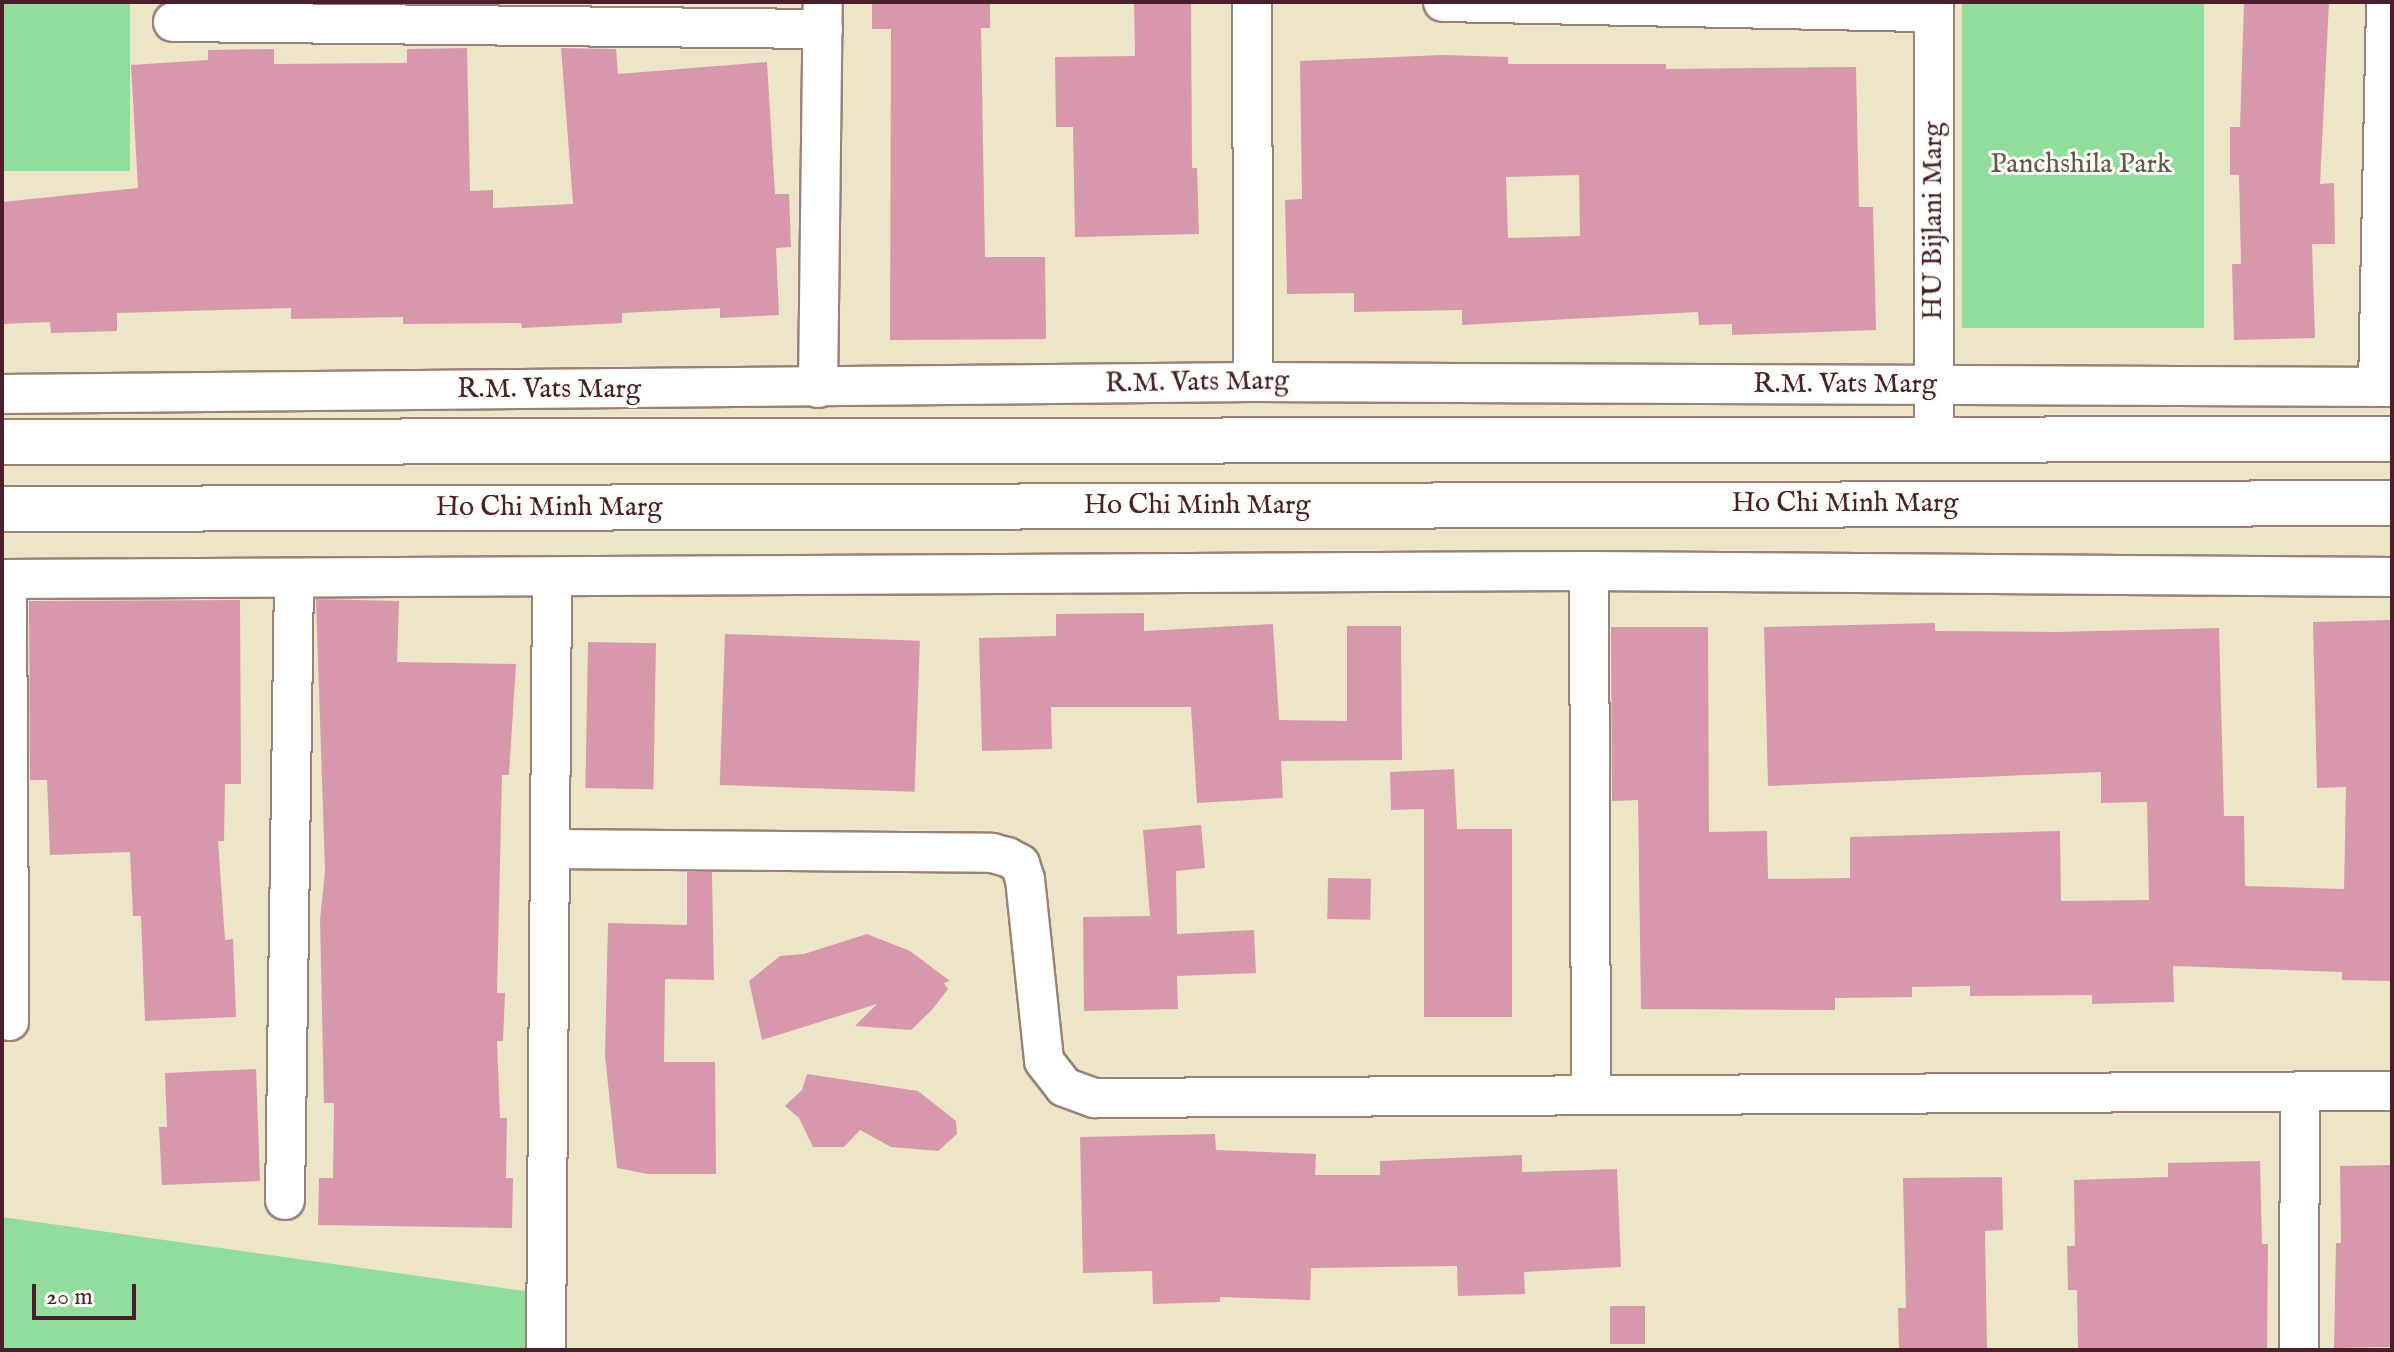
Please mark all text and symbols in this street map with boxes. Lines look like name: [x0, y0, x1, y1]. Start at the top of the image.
street label: HU Bijlani Marg: [1917, 122, 1951, 320]
park label: Panchshila Park: [1990, 148, 2172, 182]
street label: R.M. Vats Marg: [1105, 365, 1289, 401]
street label: R.M. Vats Marg: [1753, 368, 1937, 402]
street label: R.M. Vats Marg: [457, 373, 641, 407]
street label: Ho Chi Minh Marg: [1732, 487, 1958, 521]
street label: Ho Chi Minh Marg: [1084, 489, 1310, 523]
street label: Ho Chi Minh Marg: [436, 491, 662, 525]
scale bar: [36, 1268, 140, 1318]
text: 20 m: [46, 1282, 93, 1313]

